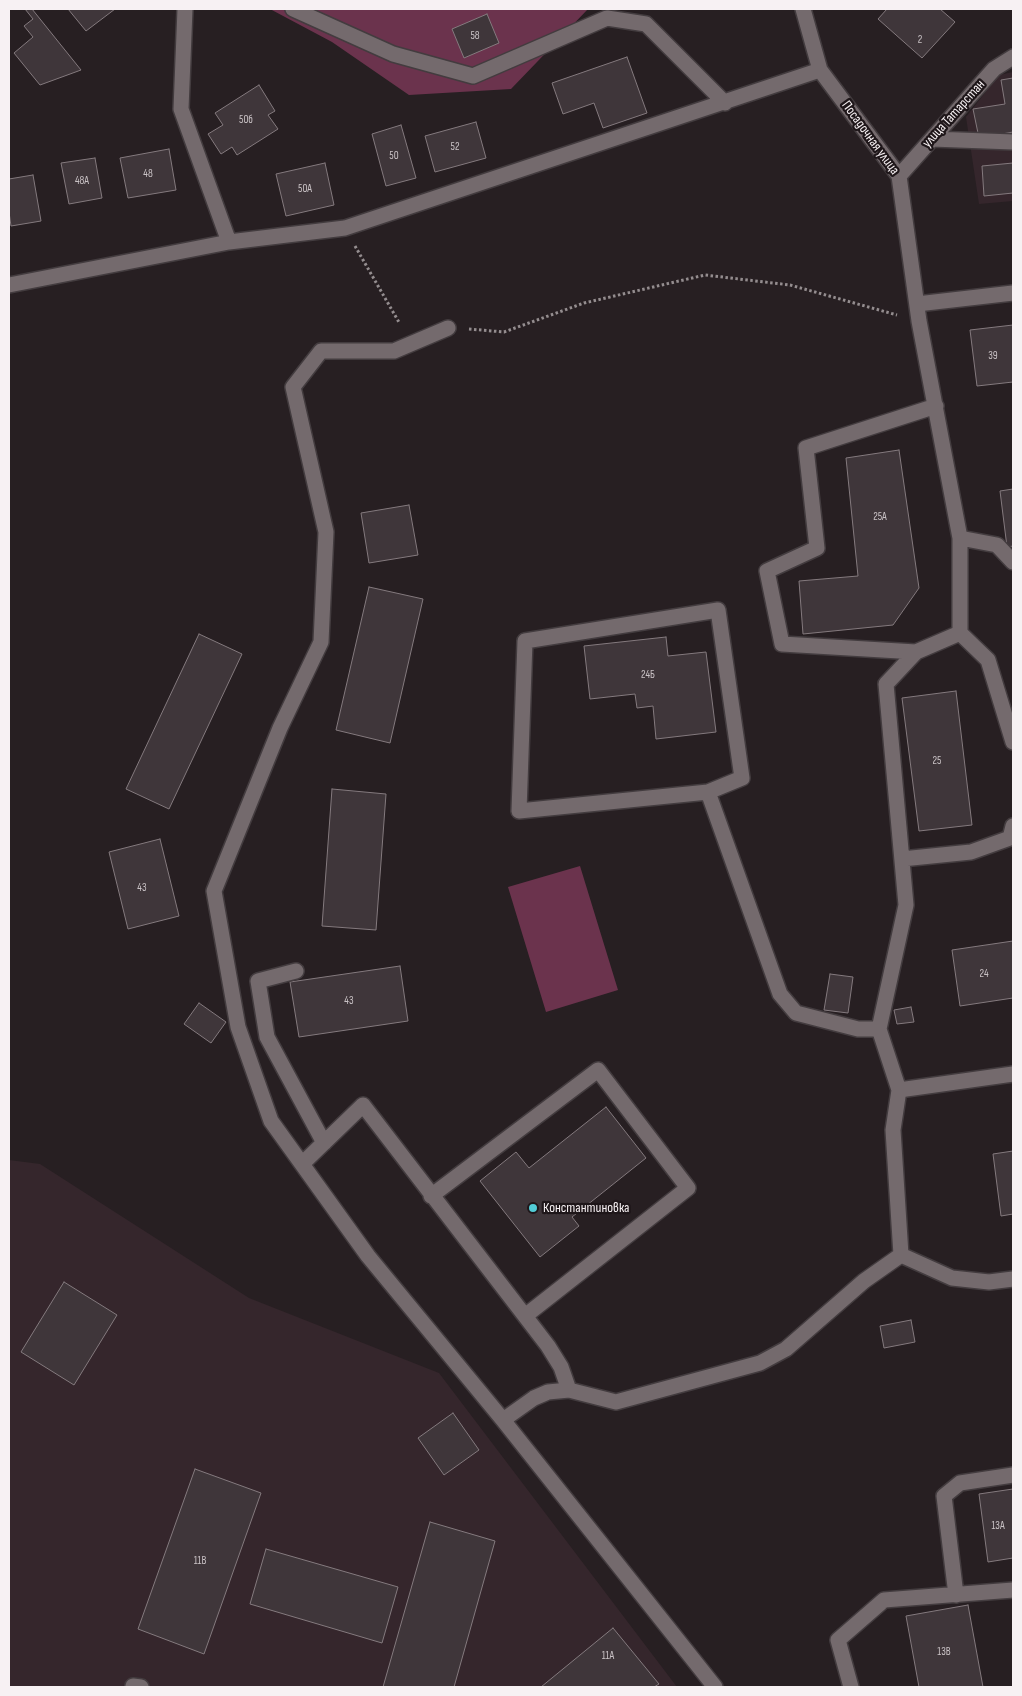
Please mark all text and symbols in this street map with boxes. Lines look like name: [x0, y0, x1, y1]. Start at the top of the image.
house number: 58: [470, 29, 480, 43]
house number: 2: [918, 33, 922, 47]
street label: улица Татарстан: [919, 77, 989, 151]
street label: Посадочная улица: [838, 98, 902, 178]
house number: 50б: [239, 113, 253, 127]
house number: 52: [451, 140, 459, 154]
house number: 50: [389, 149, 399, 163]
house number: 48: [143, 167, 153, 181]
house number: 48А: [75, 174, 89, 188]
house number: 50А: [298, 182, 312, 196]
house number: 39: [988, 349, 998, 363]
house number: 25А: [873, 510, 887, 524]
house number: 24Б: [641, 668, 655, 682]
house number: 25: [933, 754, 941, 768]
house number: 43: [137, 881, 147, 895]
house number: 24: [979, 967, 989, 981]
house number: 43: [344, 994, 354, 1008]
place label: Константиновка: [543, 1200, 630, 1216]
marker: Константиновка: [527, 1202, 539, 1214]
house number: 13А: [991, 1519, 1005, 1533]
house number: 11В: [194, 1554, 206, 1568]
house number: 13В: [937, 1645, 951, 1659]
house number: 11А: [602, 1649, 614, 1663]

